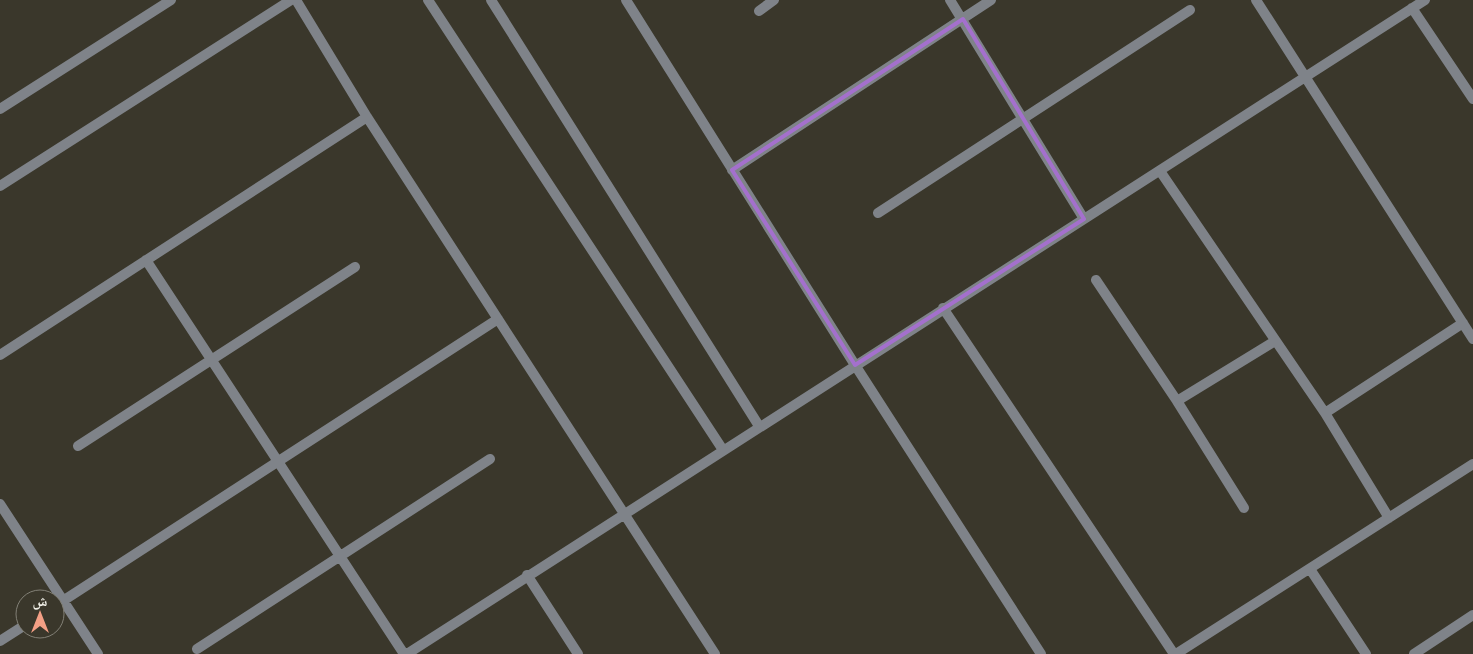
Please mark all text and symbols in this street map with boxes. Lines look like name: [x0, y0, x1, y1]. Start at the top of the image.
north arrow: [15, 589, 65, 639]
text: ش: [33, 592, 48, 610]

